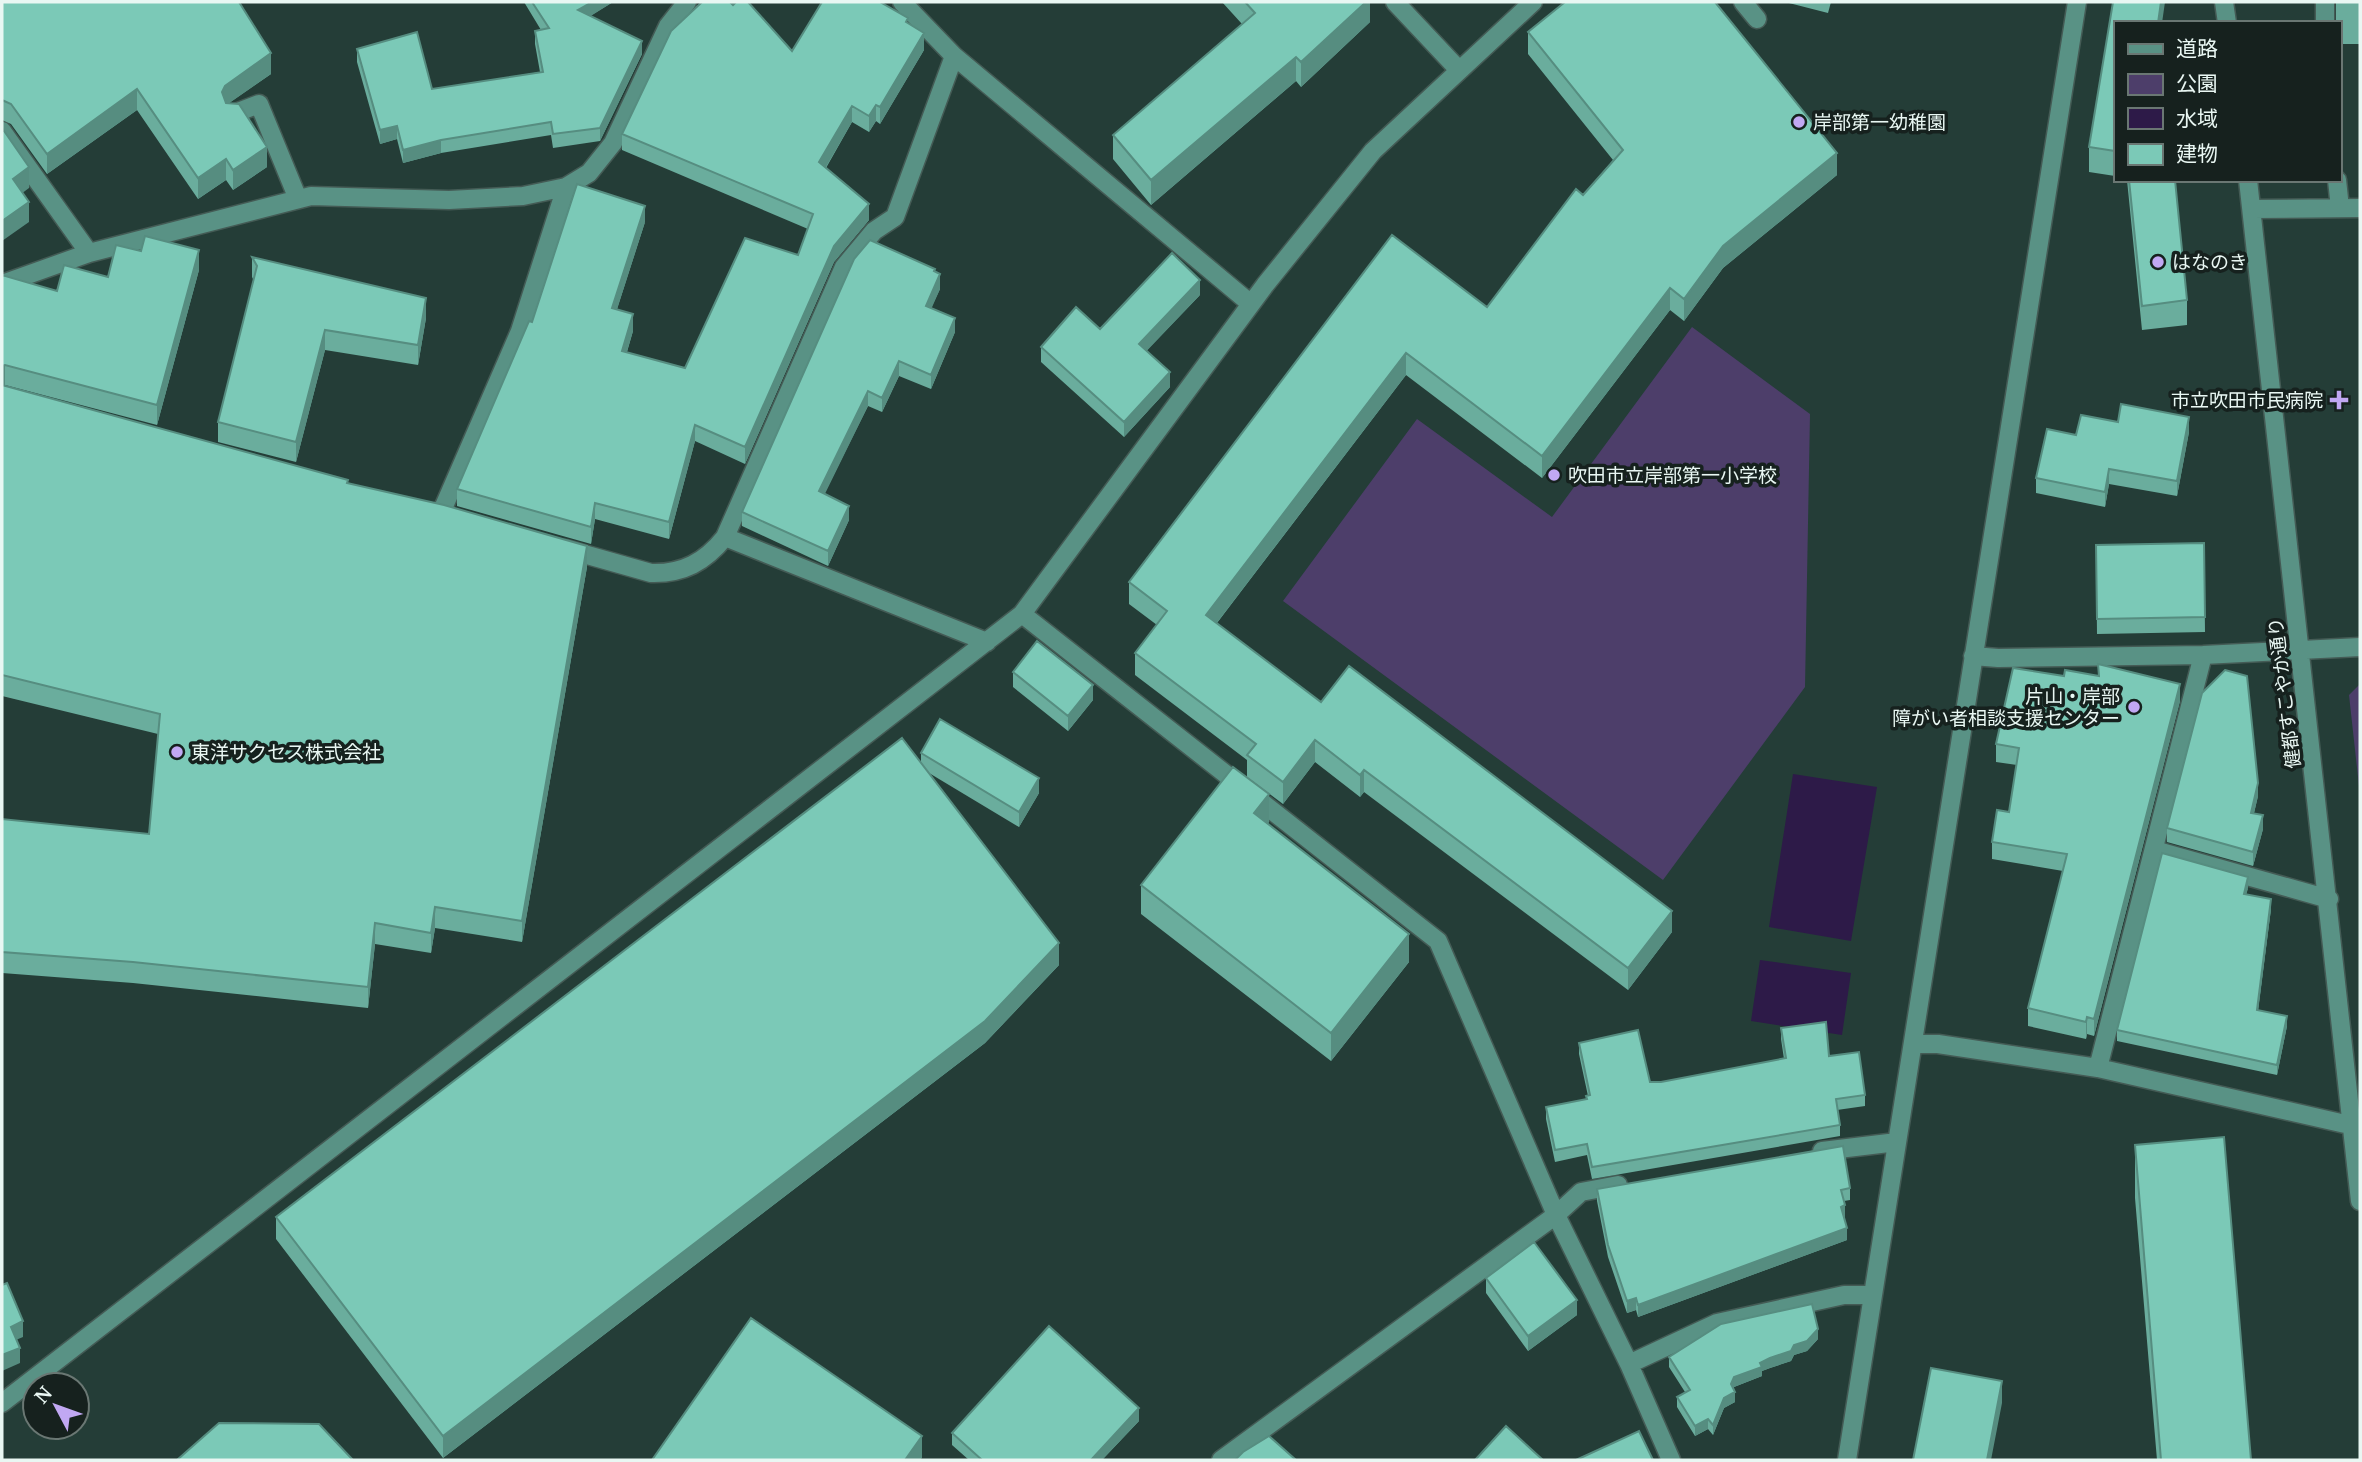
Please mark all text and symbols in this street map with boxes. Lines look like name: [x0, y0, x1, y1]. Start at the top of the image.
legend: [2114, 21, 2341, 182]
text: 道路: [2176, 34, 2218, 62]
text: 公園: [2176, 69, 2218, 97]
text: 水域: [2176, 104, 2218, 132]
place label: 岸部第一幼稚園: [1813, 109, 1946, 135]
marker: 岸部第一幼稚園: [1791, 114, 1807, 130]
text: 建物: [2176, 139, 2218, 167]
place label: はなのき: [2172, 249, 2247, 275]
marker: はなのき: [2150, 254, 2166, 270]
place label: 市立吹田市民病院: [2171, 387, 2323, 413]
marker: 市立吹田市民病院: [2329, 390, 2349, 410]
place label: 吹田市立岸部第一小学校: [1568, 462, 1777, 488]
marker: 吹田市立岸部第一小学校: [1546, 467, 1562, 483]
street label: 健都すこやか通り: [2262, 616, 2306, 770]
place label: 片山・岸部 障がい者相談支援センター: [1892, 683, 2120, 731]
marker: 片山・岸部 障がい者相談支援センター: [2126, 699, 2142, 715]
place label: 東洋サクセス株式会社: [191, 739, 381, 765]
marker: 東洋サクセス株式会社: [169, 744, 185, 760]
north arrow: [21, 1371, 91, 1441]
text: N: [28, 1381, 58, 1409]

